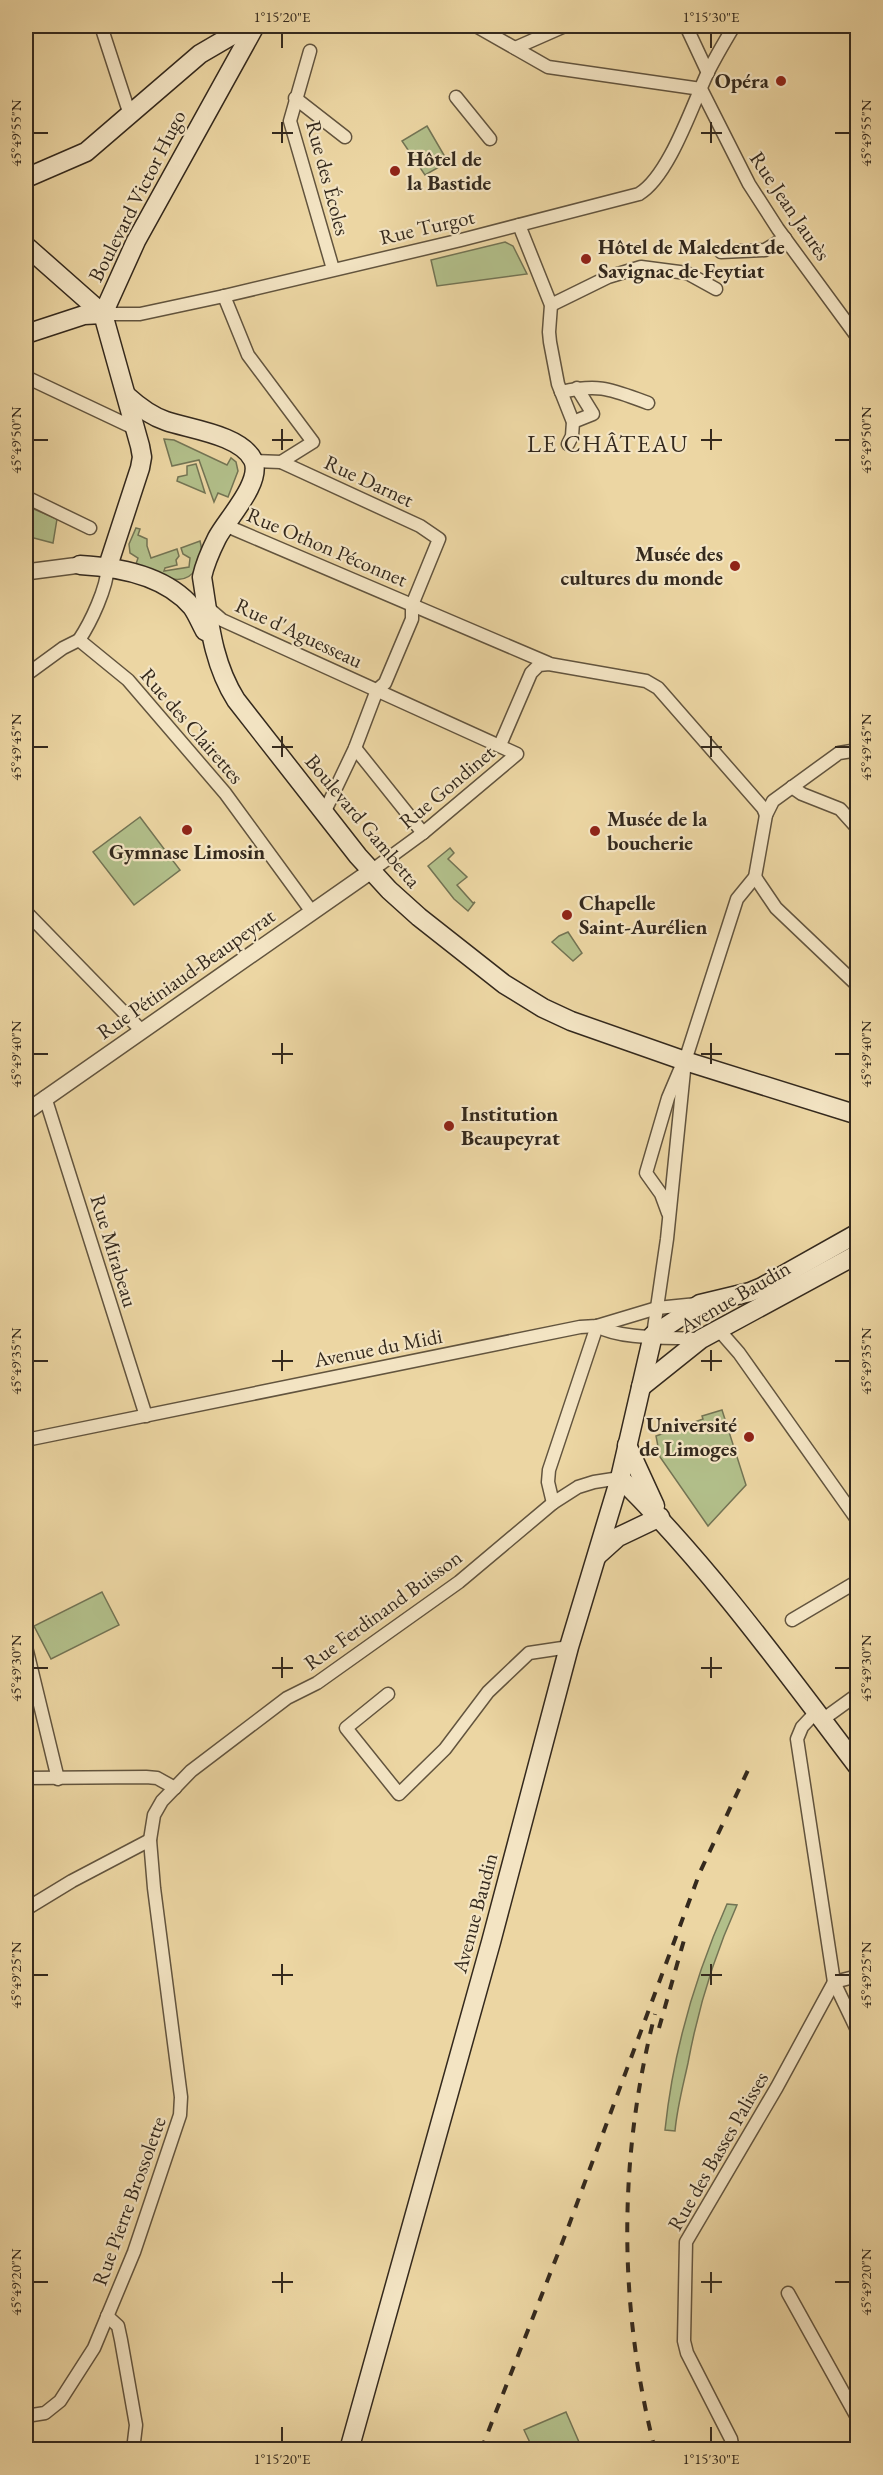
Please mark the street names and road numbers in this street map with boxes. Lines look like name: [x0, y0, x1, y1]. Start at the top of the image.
street label: Boulevard Victor Hugo: [82, 105, 192, 286]
street label: Rue des Écoles: [300, 117, 357, 238]
street label: Rue Jean Jaurès: [744, 146, 837, 266]
street label: Rue Turgot: [377, 202, 477, 251]
street label: Rue Darnet: [320, 448, 419, 513]
street label: Rue Othon Péconnet: [243, 501, 412, 593]
street label: Rue d'Aguesseau: [231, 591, 367, 674]
street label: Rue des Clairettes: [135, 662, 250, 789]
street label: Rue Gondinet: [393, 738, 500, 835]
street label: Boulevard Gambetta: [299, 748, 428, 894]
street label: Rue Pétiniaud-Beaupeyrat: [91, 902, 280, 1045]
street label: Rue Mirabeau: [85, 1191, 144, 1310]
street label: Avenue Baudin: [674, 1254, 795, 1340]
street label: Avenue du Midi: [310, 1322, 444, 1373]
street label: Rue Ferdinand Buisson: [299, 1543, 467, 1676]
street label: Avenue Baudin: [445, 1850, 503, 1977]
street label: Rue des Basses Palisses: [661, 2066, 774, 2235]
street label: Rue Pierre Brossolette: [85, 2113, 172, 2289]

